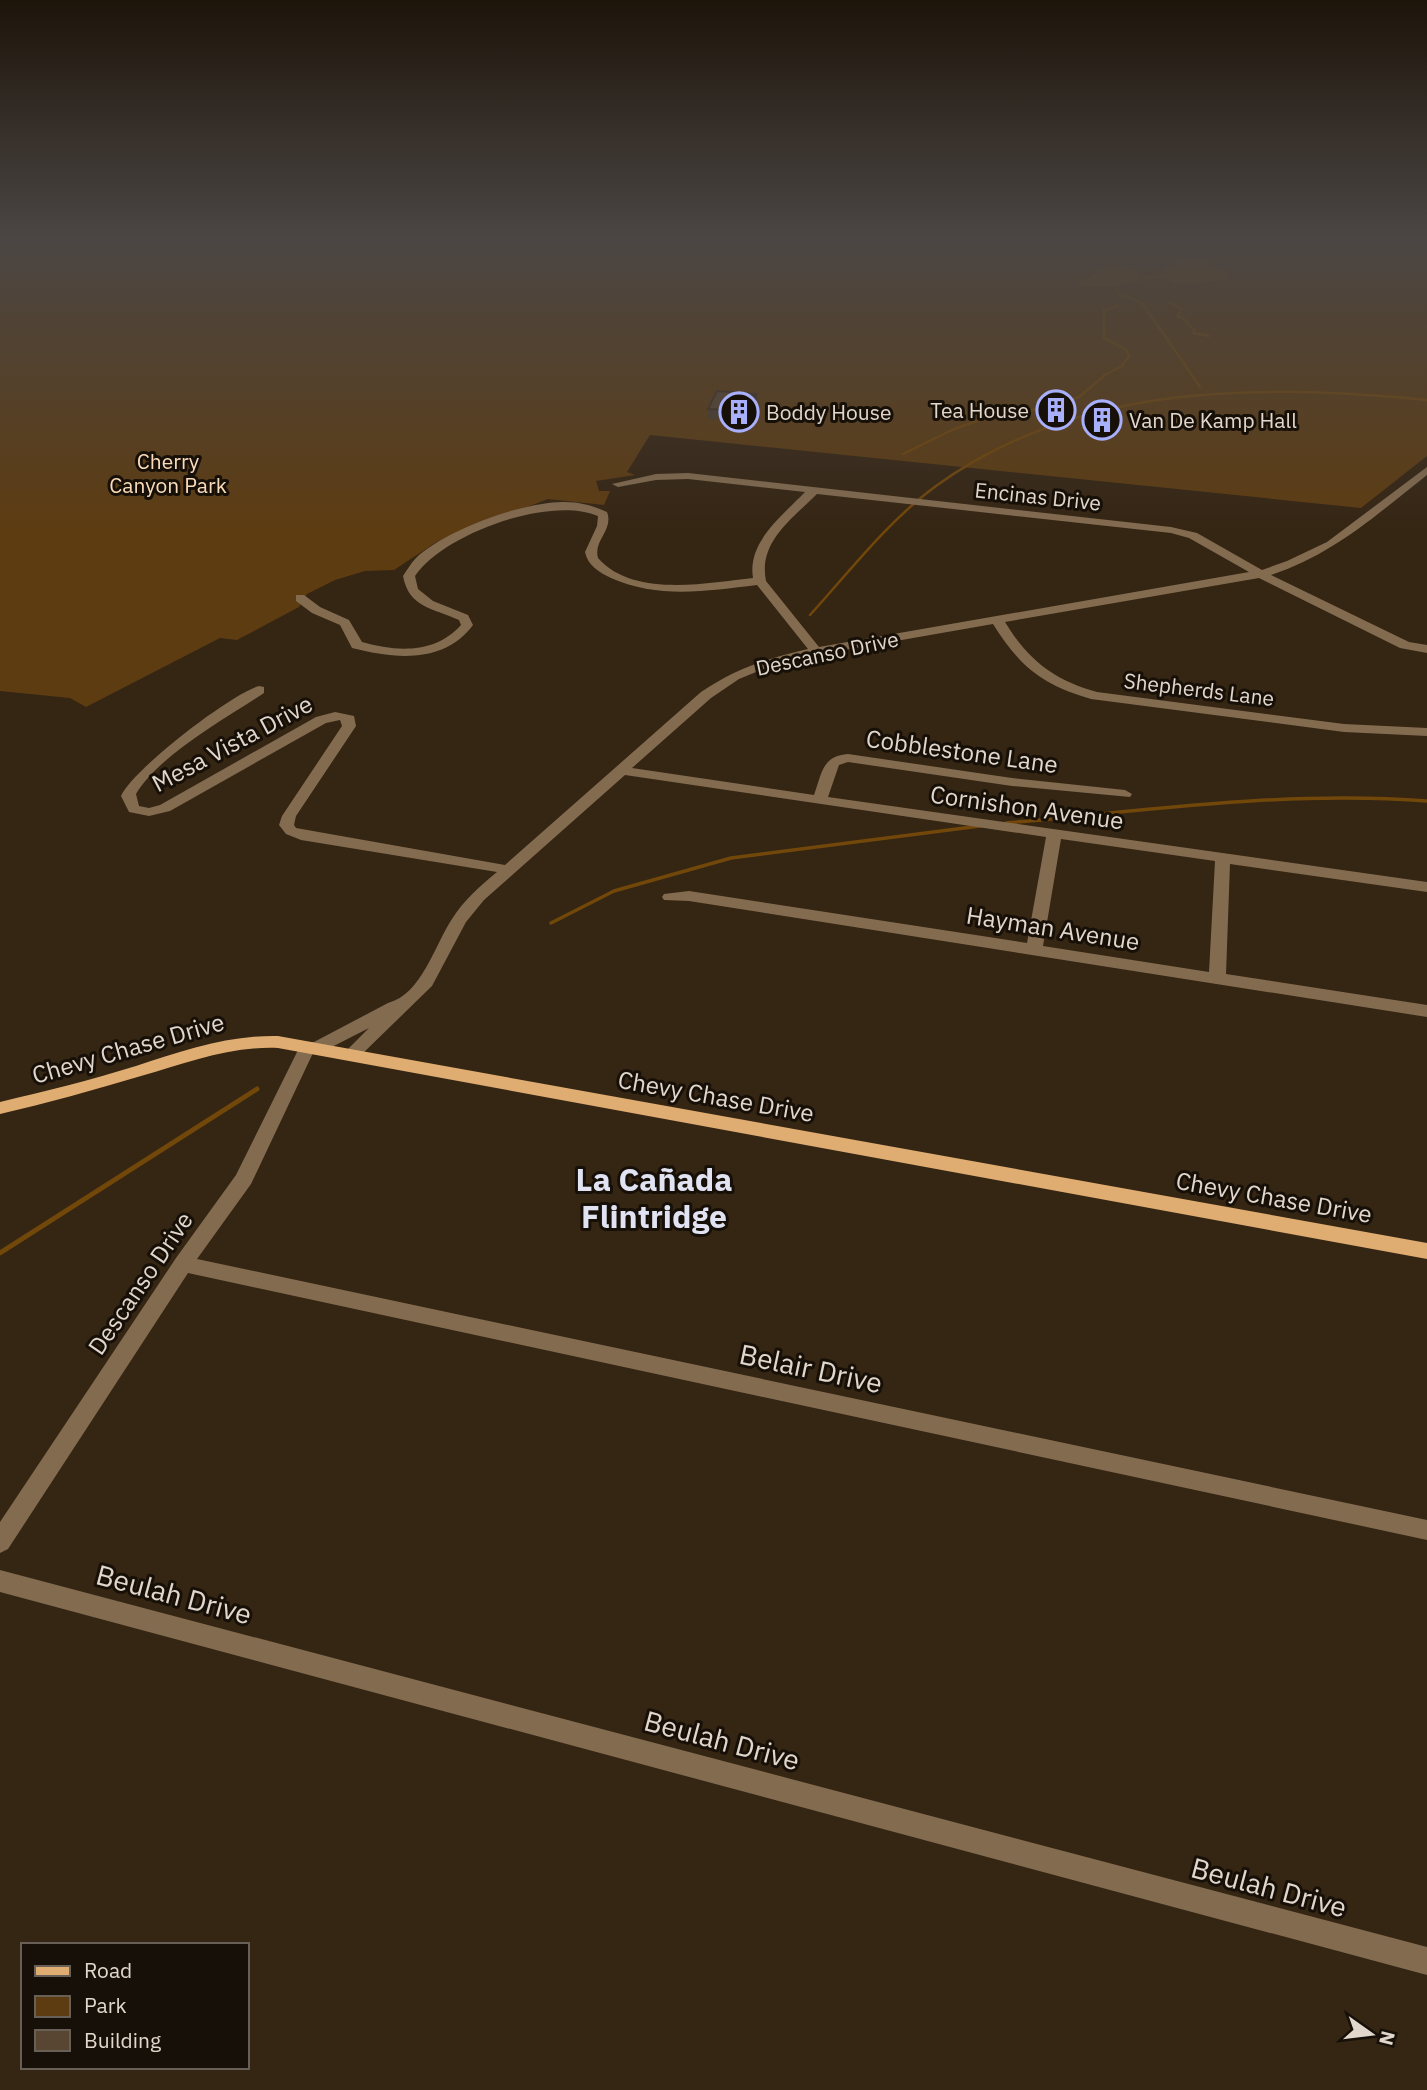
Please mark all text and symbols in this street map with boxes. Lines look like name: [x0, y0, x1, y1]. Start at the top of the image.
building icon: Tea House: [1035, 389, 1077, 431]
building icon: Boddy House: [718, 391, 760, 433]
place label: Tea House: [930, 396, 1029, 424]
place label: Boddy House: [766, 398, 892, 426]
building icon: Van De Kamp Hall: [1081, 399, 1123, 441]
place label: Van De Kamp Hall: [1129, 406, 1297, 434]
park label: Cherry Canyon Park: [109, 447, 227, 499]
street label: Encinas Drive: [973, 475, 1103, 517]
street label: Descanso Drive: [753, 624, 901, 682]
street label: Shepherds Lane: [1122, 666, 1276, 712]
street label: Mesa Vista Drive: [146, 687, 318, 799]
street label: Cobblestone Lane: [864, 722, 1060, 780]
street label: Cornishon Avenue: [928, 778, 1126, 836]
street label: Hayman Avenue: [964, 899, 1142, 957]
street label: Chevy Chase Drive: [28, 1005, 228, 1091]
street label: Chevy Chase Drive: [615, 1063, 817, 1129]
district label: La Cañada Flintridge: [576, 1158, 732, 1237]
street label: Chevy Chase Drive: [1173, 1164, 1375, 1230]
street label: Descanso Drive: [80, 1205, 200, 1361]
street label: Belair Drive: [736, 1335, 886, 1401]
street label: Beulah Drive: [92, 1555, 256, 1633]
street label: Beulah Drive: [640, 1701, 804, 1779]
street label: Beulah Drive: [1187, 1848, 1351, 1926]
legend: [21, 1943, 248, 2069]
text: Road: [84, 1956, 132, 1984]
text: Park: [84, 1991, 127, 2019]
north arrow: [1336, 1999, 1406, 2069]
text: Building: [84, 2026, 161, 2054]
text: N: [1374, 2029, 1401, 2048]

